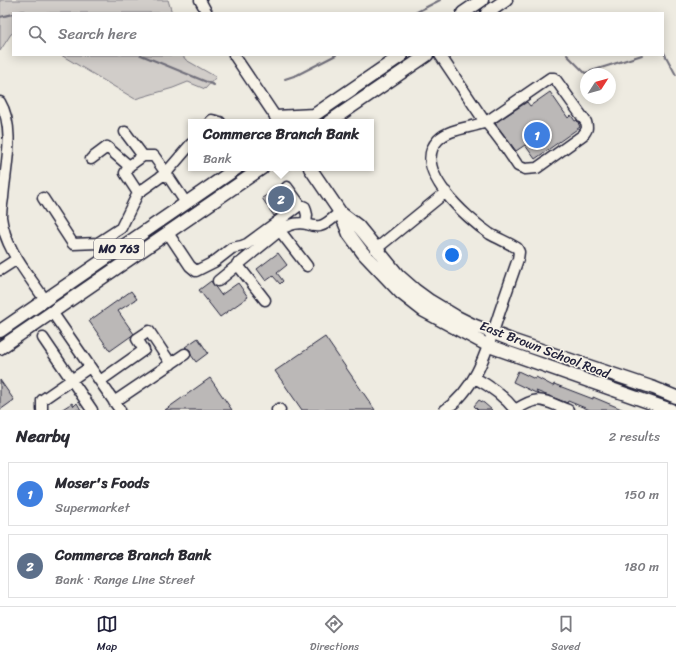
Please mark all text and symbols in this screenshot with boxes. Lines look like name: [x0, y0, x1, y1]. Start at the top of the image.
search box: [12, 12, 664, 56]
text: Search here: [58, 21, 137, 47]
icon: search: [26, 23, 48, 45]
north arrow: [580, 68, 616, 104]
popup: [188, 119, 374, 171]
pin: 1: [524, 120, 550, 150]
text: Commerce Branch Bank: [203, 121, 359, 147]
text: Bank: [203, 147, 232, 170]
pin: 2: [268, 184, 294, 214]
road number: MO 763: [94, 239, 144, 259]
your location: [442, 245, 462, 265]
street label: East Brown School Road: [476, 314, 614, 385]
text: Nearby: [16, 421, 70, 451]
text: 2 results: [609, 425, 660, 448]
text: Moser's Foods: [55, 470, 149, 496]
text: 1: [27, 483, 33, 506]
text: 150 m: [624, 483, 659, 506]
text: Supermarket: [55, 496, 130, 519]
text: Commerce Branch Bank: [55, 542, 211, 568]
text: 2: [26, 555, 34, 578]
text: 180 m: [624, 555, 659, 578]
text: Bank · Range Line Street: [55, 568, 195, 591]
tab: Map: [96, 613, 118, 656]
tab: Directions: [310, 613, 359, 656]
tab: Saved: [551, 613, 580, 656]

